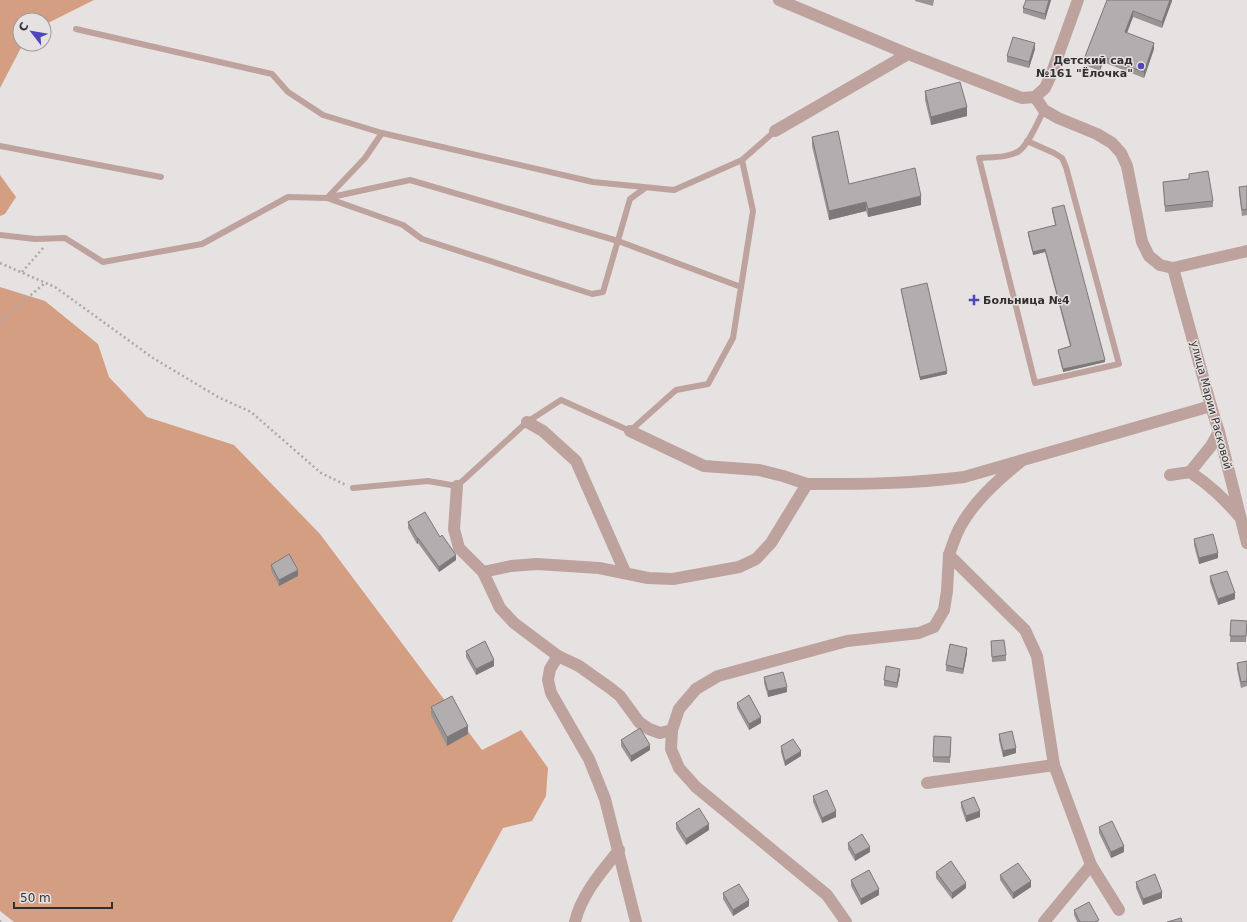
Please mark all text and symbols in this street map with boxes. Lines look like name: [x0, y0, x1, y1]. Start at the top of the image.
north arrow: [12, 12, 52, 52]
text: С: [16, 20, 32, 34]
place label: Детский сад №161 "Ёлочка": [1036, 54, 1133, 80]
marker: Детский сад №161 "Ёлочка": [1136, 61, 1146, 71]
marker: Больница №4: [968, 294, 980, 306]
place label: Больница №4: [983, 294, 1070, 307]
street label: улица Марии Расковой: [1188, 339, 1234, 471]
scale bar: [14, 884, 112, 910]
text: 50 m: [20, 891, 51, 905]

